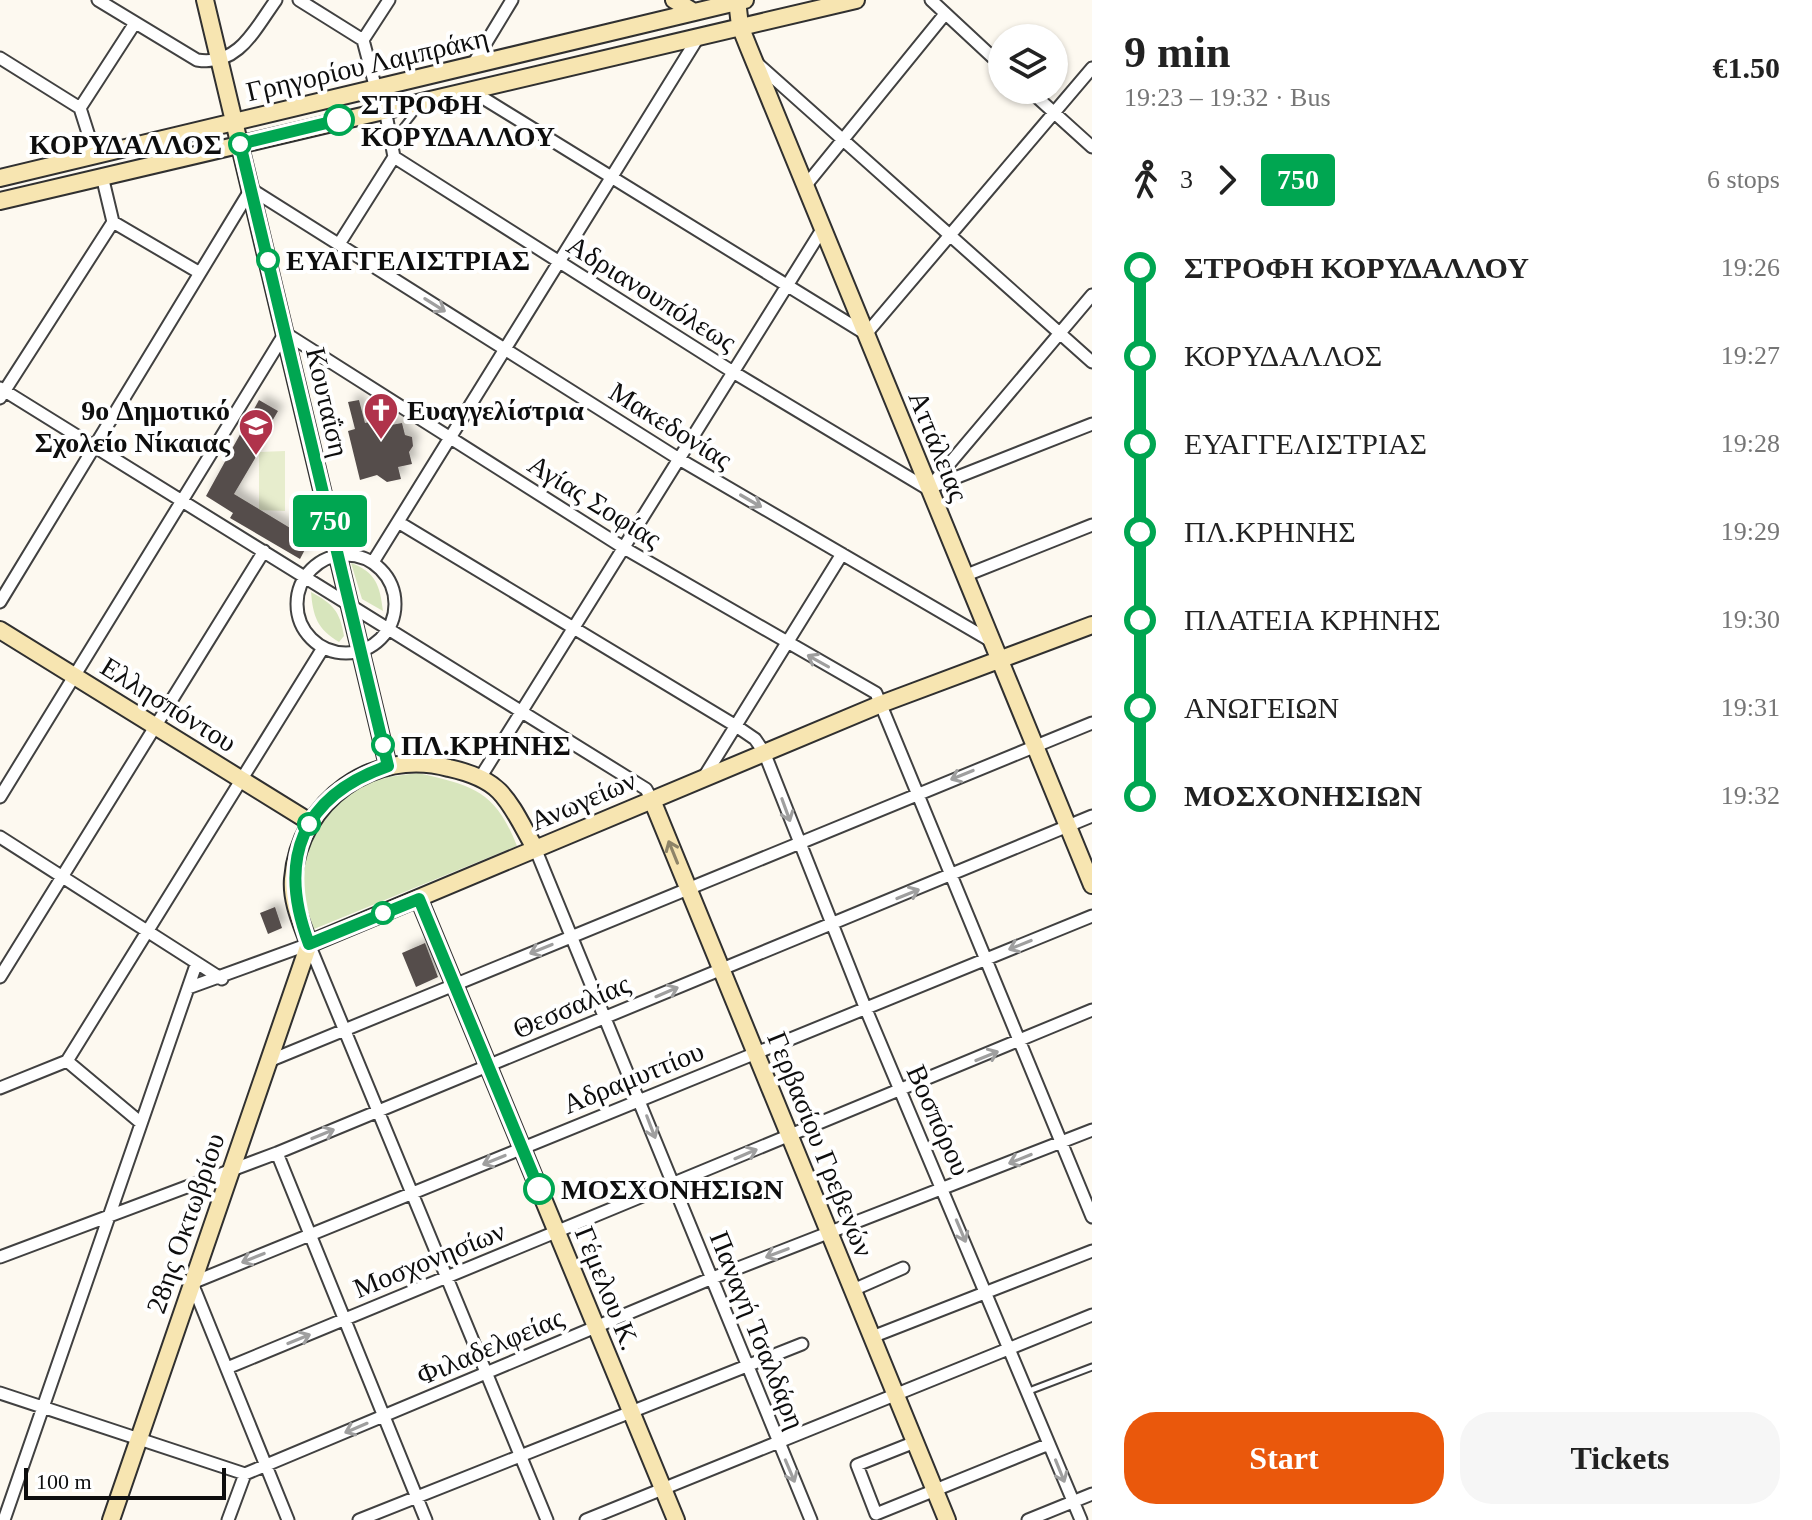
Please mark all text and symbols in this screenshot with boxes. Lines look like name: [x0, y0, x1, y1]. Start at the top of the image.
street label: Γρηγορίου Λαμπράκη: [243, 22, 491, 107]
map controls: [988, 24, 1068, 104]
button: layers: [988, 24, 1068, 104]
text: 9 min: [1124, 28, 1230, 77]
text: €1.50: [1713, 51, 1780, 84]
text: 19:23 – 19:32 · Bus: [1124, 83, 1331, 112]
place label: ΣΤΡΟΦΗ ΚΟΡΥΔΑΛΛΟΥ: [361, 89, 555, 152]
marker: ΣΤΡΟΦΗ ΚΟΡΥΔΑΛΛΟΥ: [324, 105, 354, 135]
place label: ΚΟΡΥΔΑΛΛΟΣ: [29, 129, 222, 160]
marker: ΚΟΡΥΔΑΛΛΟΣ: [229, 133, 251, 155]
icon: walk: [1124, 158, 1168, 202]
icon: forward: [1205, 158, 1249, 202]
text: 750: [1277, 164, 1319, 195]
text: 3: [1180, 165, 1193, 194]
text: 6 stops: [1707, 165, 1780, 194]
street label: Αδριανουπόλεως: [562, 229, 742, 358]
place label: ΕΥΑΓΓΕΛΙΣΤΡΙΑΣ: [286, 245, 530, 276]
marker: ΕΥΑΓΓΕΛΙΣΤΡΙΑΣ: [257, 249, 279, 271]
text: ΣΤΡΟΦΗ ΚΟΡΥΔΑΛΛΟΥ: [1184, 251, 1529, 284]
text: 19:26: [1721, 253, 1780, 282]
one-way arrow: [423, 298, 446, 314]
text: ΚΟΡΥΔΑΛΛΟΣ: [1184, 339, 1382, 372]
text: 19:27: [1721, 341, 1780, 370]
street label: Κουταΐση: [300, 344, 355, 460]
street label: Μακεδονίας: [604, 376, 738, 475]
street label: Αττάλειας: [902, 387, 975, 506]
church icon: Ευαγγελίστρια: [362, 391, 400, 441]
place label: 9o Δημοτικό Σχολείο Νίκαιας: [35, 395, 231, 458]
place label: Ευαγγελίστρια: [407, 395, 584, 426]
school or university icon: 9o Δημοτικό Σχολείο Νίκαιας: [237, 407, 275, 457]
text: ΕΥΑΓΓΕΛΙΣΤΡΙΑΣ: [1184, 427, 1427, 460]
text: 19:28: [1721, 429, 1780, 458]
street label: Αγίας Σοφίας: [523, 448, 667, 555]
one-way arrow: [739, 493, 762, 509]
line badge: 750: [284, 495, 376, 547]
text: 750: [309, 505, 351, 536]
text: ΠΛ.ΚΡΗΝΗΣ: [1184, 515, 1356, 548]
text: 19:29: [1721, 517, 1780, 546]
text: ΠΛΑΤΕΙΑ ΚΡΗΝΗΣ: [1184, 603, 1441, 636]
text: 19:30: [1721, 605, 1780, 634]
street label: Ελλησπόντου: [95, 651, 242, 758]
one-way arrow: [807, 653, 831, 668]
text: ΑΝΩΓΕΙΩΝ: [1184, 691, 1339, 724]
text: 19:31: [1721, 693, 1780, 722]
place label: ΠΛ.ΚΡΗΝΗΣ: [401, 730, 571, 761]
marker: ΠΛ.ΚΡΗΝΗΣ: [372, 734, 394, 756]
street label: Ανωγείων: [526, 764, 641, 837]
one-way arrow: [950, 769, 975, 784]
text: ΜΟΣΧΟΝΗΣΙΩΝ: [1184, 779, 1422, 812]
text: 19:32: [1721, 781, 1780, 810]
one-way arrow: [780, 797, 794, 822]
unlabelled marker: [298, 813, 320, 835]
one-way arrow: [665, 840, 680, 865]
one-way arrow: [895, 886, 920, 900]
unlabelled marker: [372, 902, 394, 924]
one-way arrow: [1008, 939, 1033, 953]
one-way arrow: [529, 943, 554, 957]
street label: Θεσσαλίας: [508, 968, 634, 1045]
one-way arrow: [654, 984, 679, 999]
street label: Γερβασίου Γρεβενών: [761, 1027, 880, 1261]
street label: Αδραμυττίου: [558, 1035, 708, 1120]
one-way arrow: [974, 1048, 999, 1062]
street label: Βοσπόρου: [900, 1060, 977, 1180]
one-way arrow: [645, 1114, 659, 1139]
one-way arrow: [310, 1126, 335, 1141]
street label: 28ης Οκτωβρίου: [140, 1129, 231, 1317]
one-way arrow: [733, 1146, 758, 1161]
one-way arrow: [1008, 1153, 1032, 1168]
one-way arrow: [482, 1154, 507, 1168]
marker: ΜΟΣΧΟΝΗΣΙΩΝ: [524, 1174, 554, 1204]
place label: ΜΟΣΧΟΝΗΣΙΩΝ: [561, 1174, 783, 1205]
street label: Μοσχονησίων: [349, 1215, 510, 1304]
one-way arrow: [955, 1218, 969, 1243]
street label: Γέμελου Κ.: [569, 1222, 646, 1354]
street label: Παναγή Τσαλδάρη: [704, 1227, 811, 1434]
one-way arrow: [765, 1247, 790, 1261]
one-way arrow: [241, 1252, 266, 1267]
street label: Φιλαδελφείας: [412, 1302, 568, 1391]
one-way arrow: [286, 1330, 311, 1345]
button: Start: [1124, 1412, 1444, 1504]
button: Tickets: [1460, 1412, 1780, 1504]
one-way arrow: [344, 1422, 369, 1436]
one-way arrow: [1054, 1458, 1069, 1483]
one-way arrow: [784, 1459, 799, 1483]
scale bar: [24, 1464, 226, 1500]
text: 100 m: [36, 1469, 92, 1494]

